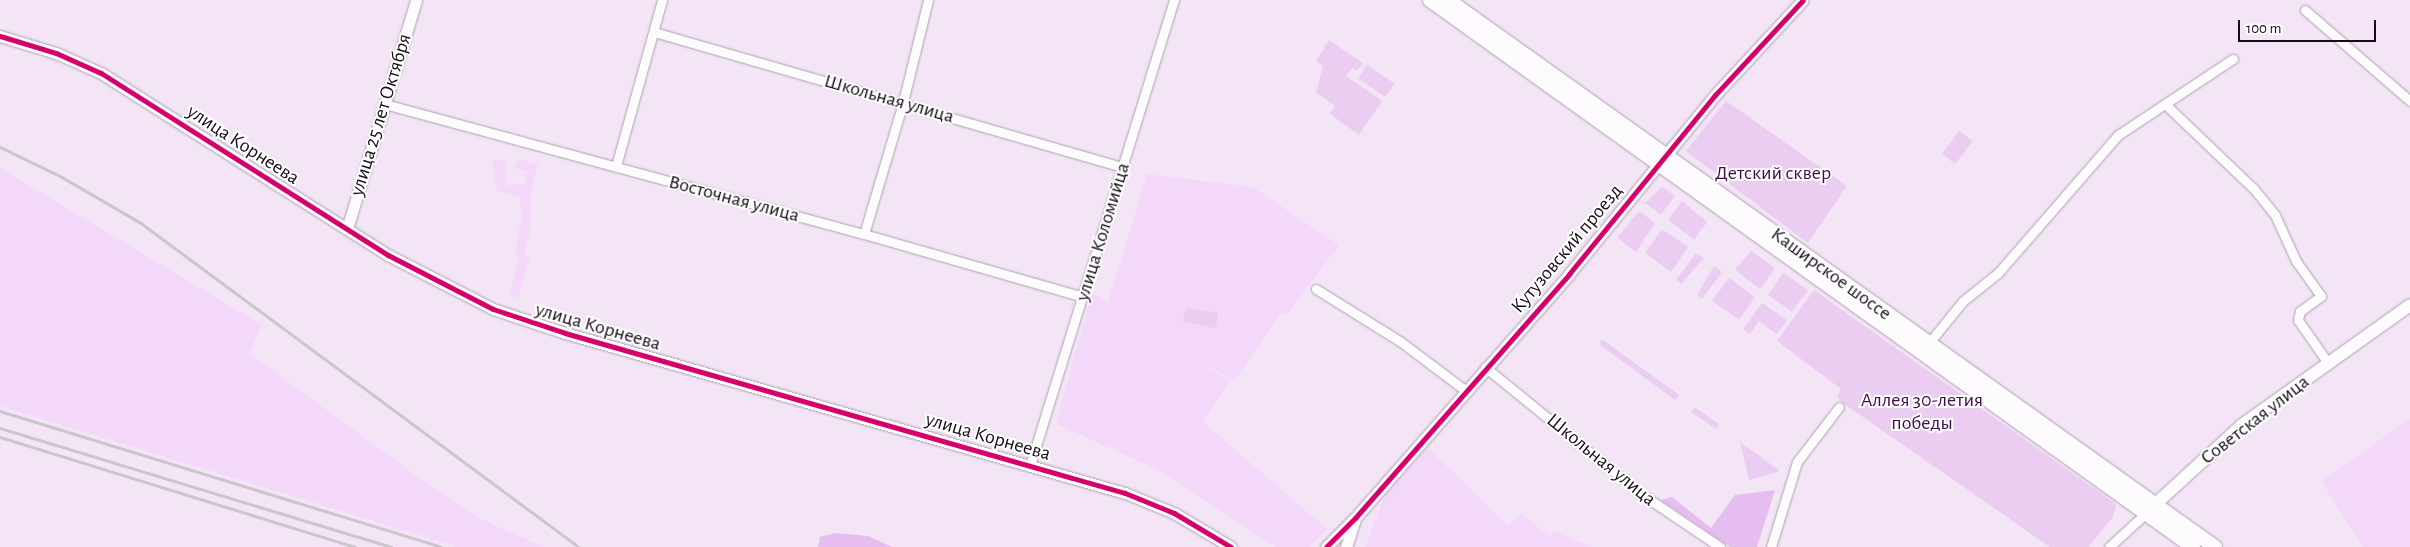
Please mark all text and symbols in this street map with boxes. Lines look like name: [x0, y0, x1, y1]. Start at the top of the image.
scale bar: [2240, 10, 2378, 42]
text: 100 m: [2246, 21, 2281, 36]
street label: улица 25 лет Октября: [345, 31, 417, 199]
street label: Школьная улица: [821, 69, 957, 129]
street label: улица Корнеева: [182, 100, 304, 190]
street label: улица Коломийца: [1071, 160, 1135, 304]
park label: Детский сквер: [1715, 161, 1831, 185]
street label: Восточная улица: [666, 170, 802, 228]
street label: Кутузовский проезд: [1506, 180, 1628, 318]
street label: Каширское шоссе: [1766, 222, 1896, 326]
street label: улица Корнеева: [533, 298, 663, 356]
street label: Советская улица: [2196, 370, 2314, 470]
park label: Аллея 30-летия победы: [1861, 388, 1983, 435]
street label: улица Корнеева: [923, 408, 1053, 466]
street label: Школьная улица: [1541, 408, 1661, 512]

